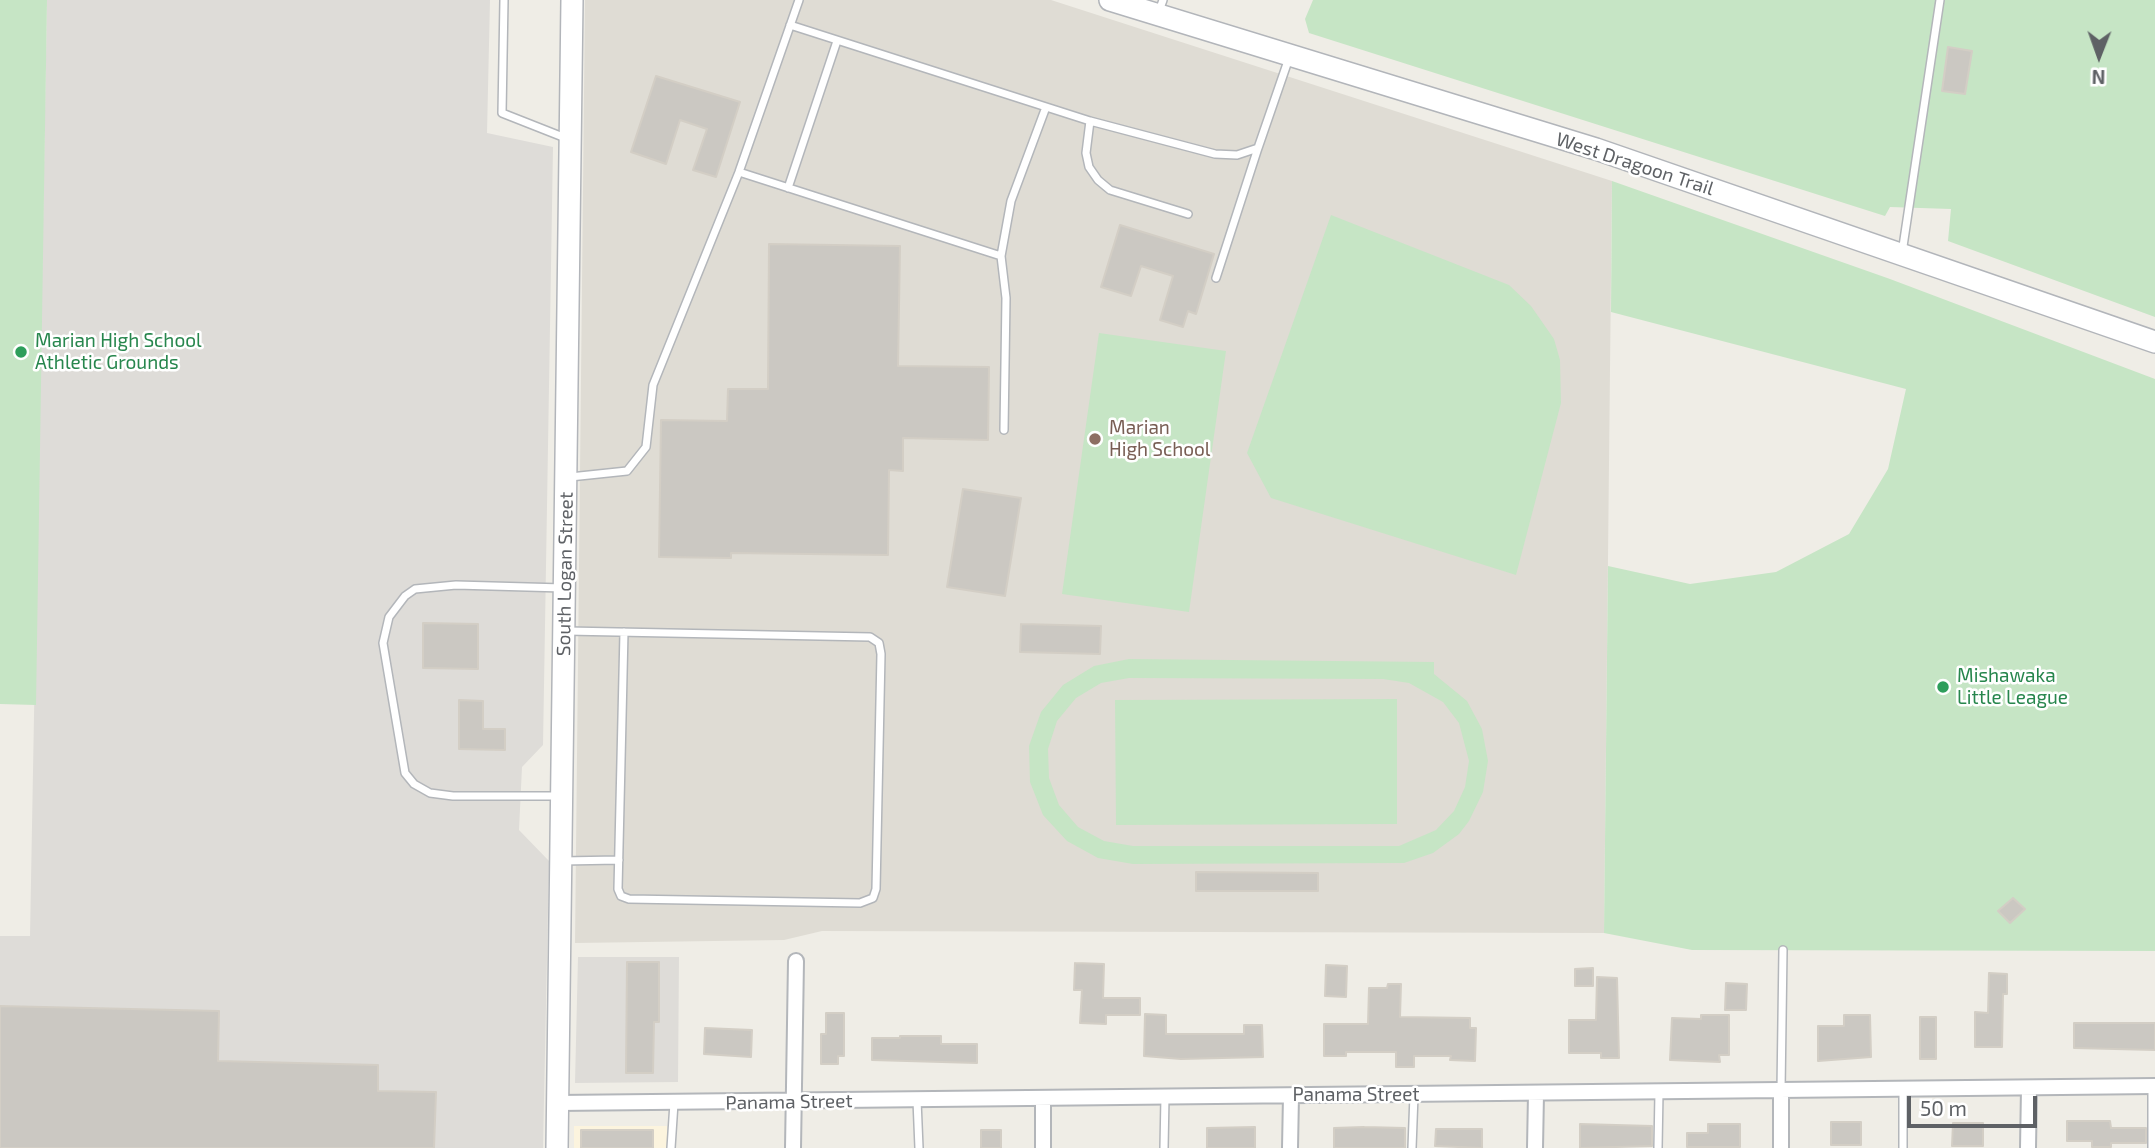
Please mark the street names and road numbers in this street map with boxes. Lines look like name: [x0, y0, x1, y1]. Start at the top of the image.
street label: West Dragoon Trail: [1553, 128, 1717, 200]
street label: South Logan Street: [552, 492, 578, 656]
street label: Panama Street: [1292, 1084, 1420, 1106]
street label: Panama Street: [725, 1089, 853, 1115]

